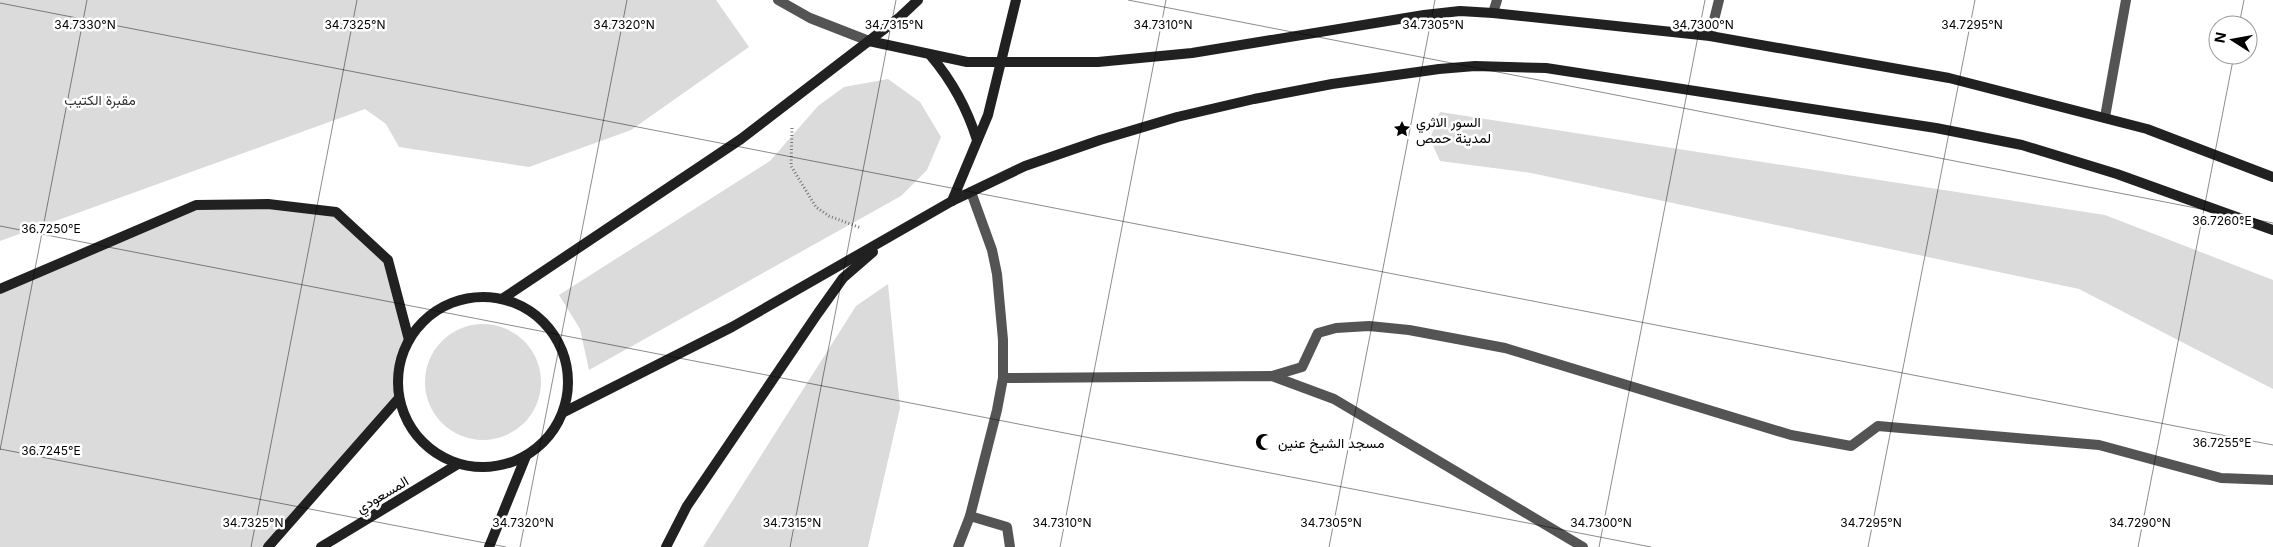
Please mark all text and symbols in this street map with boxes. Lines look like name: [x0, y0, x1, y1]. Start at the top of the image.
north arrow: [2208, 15, 2258, 65]
text: 34.7330°N: [54, 17, 116, 32]
text: 34.7325°N: [324, 17, 386, 32]
text: 34.7320°N: [593, 17, 655, 32]
text: 34.7315°N: [865, 17, 923, 32]
text: 34.7310°N: [1133, 17, 1193, 32]
text: 34.7305°N: [1402, 17, 1464, 32]
text: 34.7300°N: [1672, 17, 1734, 32]
text: 34.7295°N: [1941, 17, 2003, 32]
text: N: [2210, 31, 2229, 44]
park label: مقبرة الكتيب: [64, 91, 136, 109]
place label: السور الاثري لمدينة حمص: [1416, 113, 1491, 147]
place icon: السور الاثري لمدينة حمص: [1392, 119, 1412, 139]
text: 36.7260°E: [2192, 213, 2252, 228]
text: 36.7250°E: [21, 221, 81, 236]
mosque icon: مسجد الشيخ عنين: [1254, 432, 1274, 452]
place label: مسجد الشيخ عنين: [1278, 434, 1384, 454]
text: 36.7255°E: [2192, 435, 2252, 450]
text: 36.7245°E: [21, 443, 81, 458]
street label: المسعودي: [353, 472, 413, 520]
text: 34.7325°N: [222, 515, 284, 530]
text: 34.7320°N: [492, 515, 554, 530]
text: 34.7315°N: [763, 515, 821, 530]
text: 34.7310°N: [1032, 515, 1092, 530]
text: 34.7305°N: [1300, 515, 1362, 530]
text: 34.7300°N: [1570, 515, 1632, 530]
text: 34.7295°N: [1840, 515, 1902, 530]
text: 34.7290°N: [2109, 515, 2171, 530]

